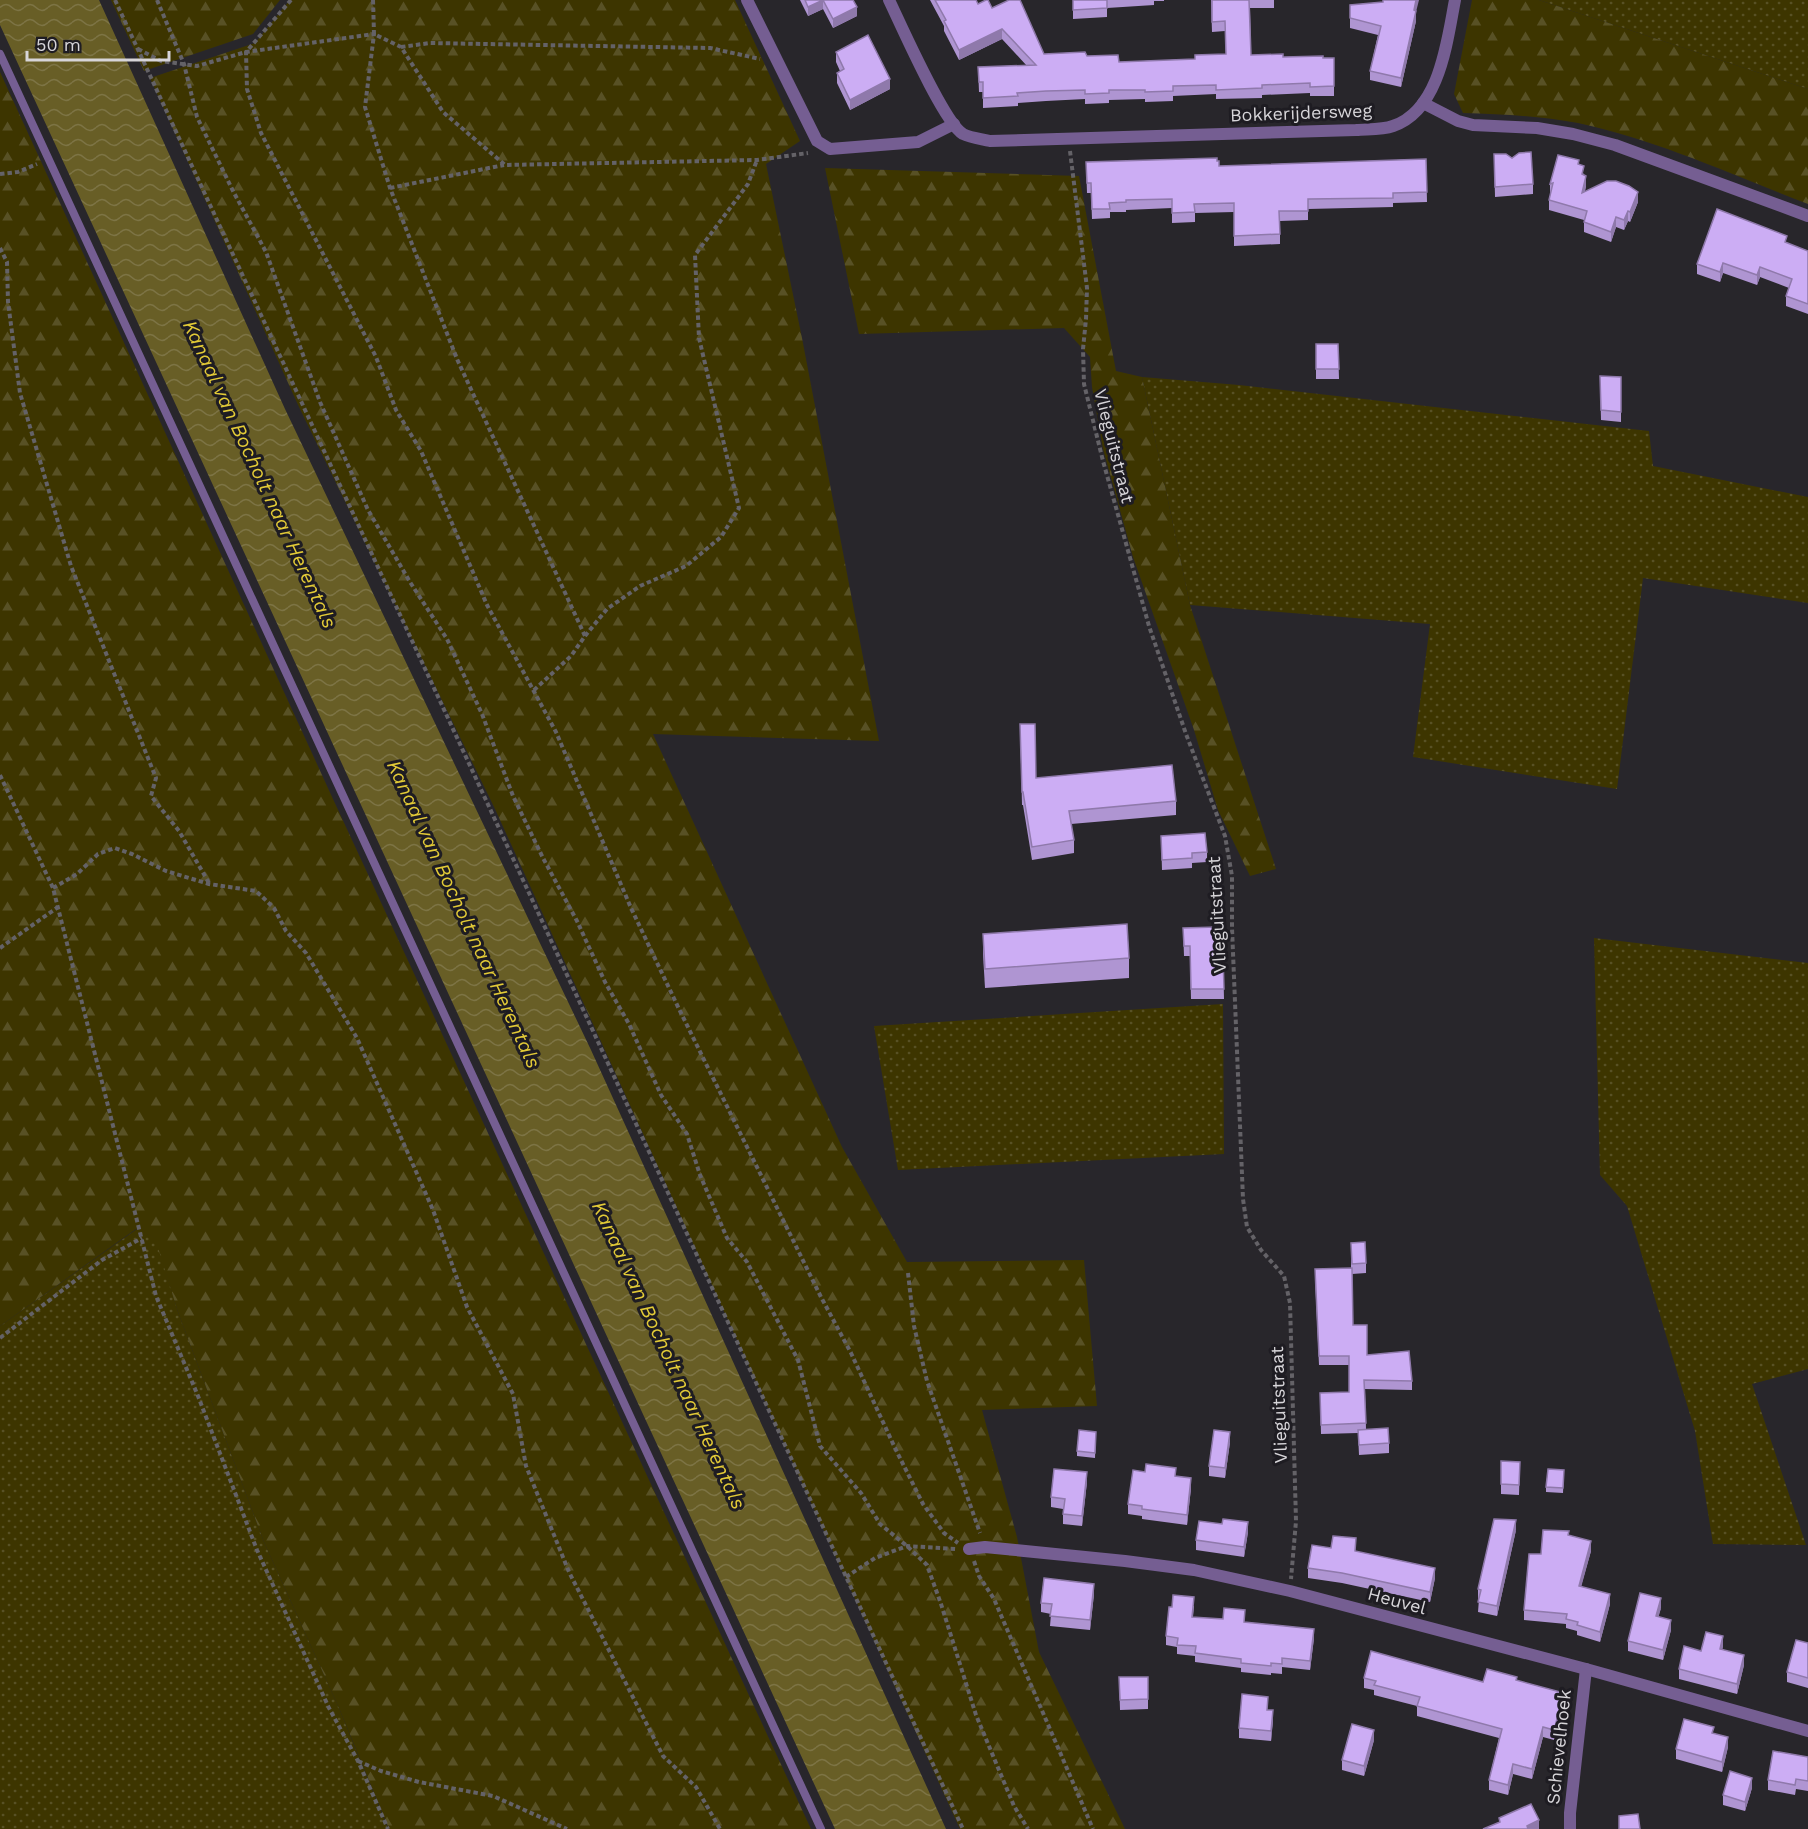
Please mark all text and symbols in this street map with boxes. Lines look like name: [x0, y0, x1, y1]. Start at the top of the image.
scale bar: [27, 24, 170, 62]
text: 50 m: [36, 34, 81, 55]
street label: Bokkerijdersweg: [1230, 100, 1373, 125]
water label: Kanaal van Bocholt naar Herentals: [178, 316, 342, 632]
street label: Vlieguitstraat: [1090, 387, 1139, 506]
water label: Kanaal van Bocholt naar Herentals: [382, 756, 546, 1072]
street label: Vlieguitstraat: [1203, 856, 1230, 974]
water label: Kanaal van Bocholt naar Herentals: [587, 1197, 751, 1513]
street label: Vlieguitstraat: [1266, 1346, 1291, 1464]
street label: Heuvel: [1366, 1583, 1429, 1619]
street label: Schievelhoek: [1542, 1688, 1575, 1805]

